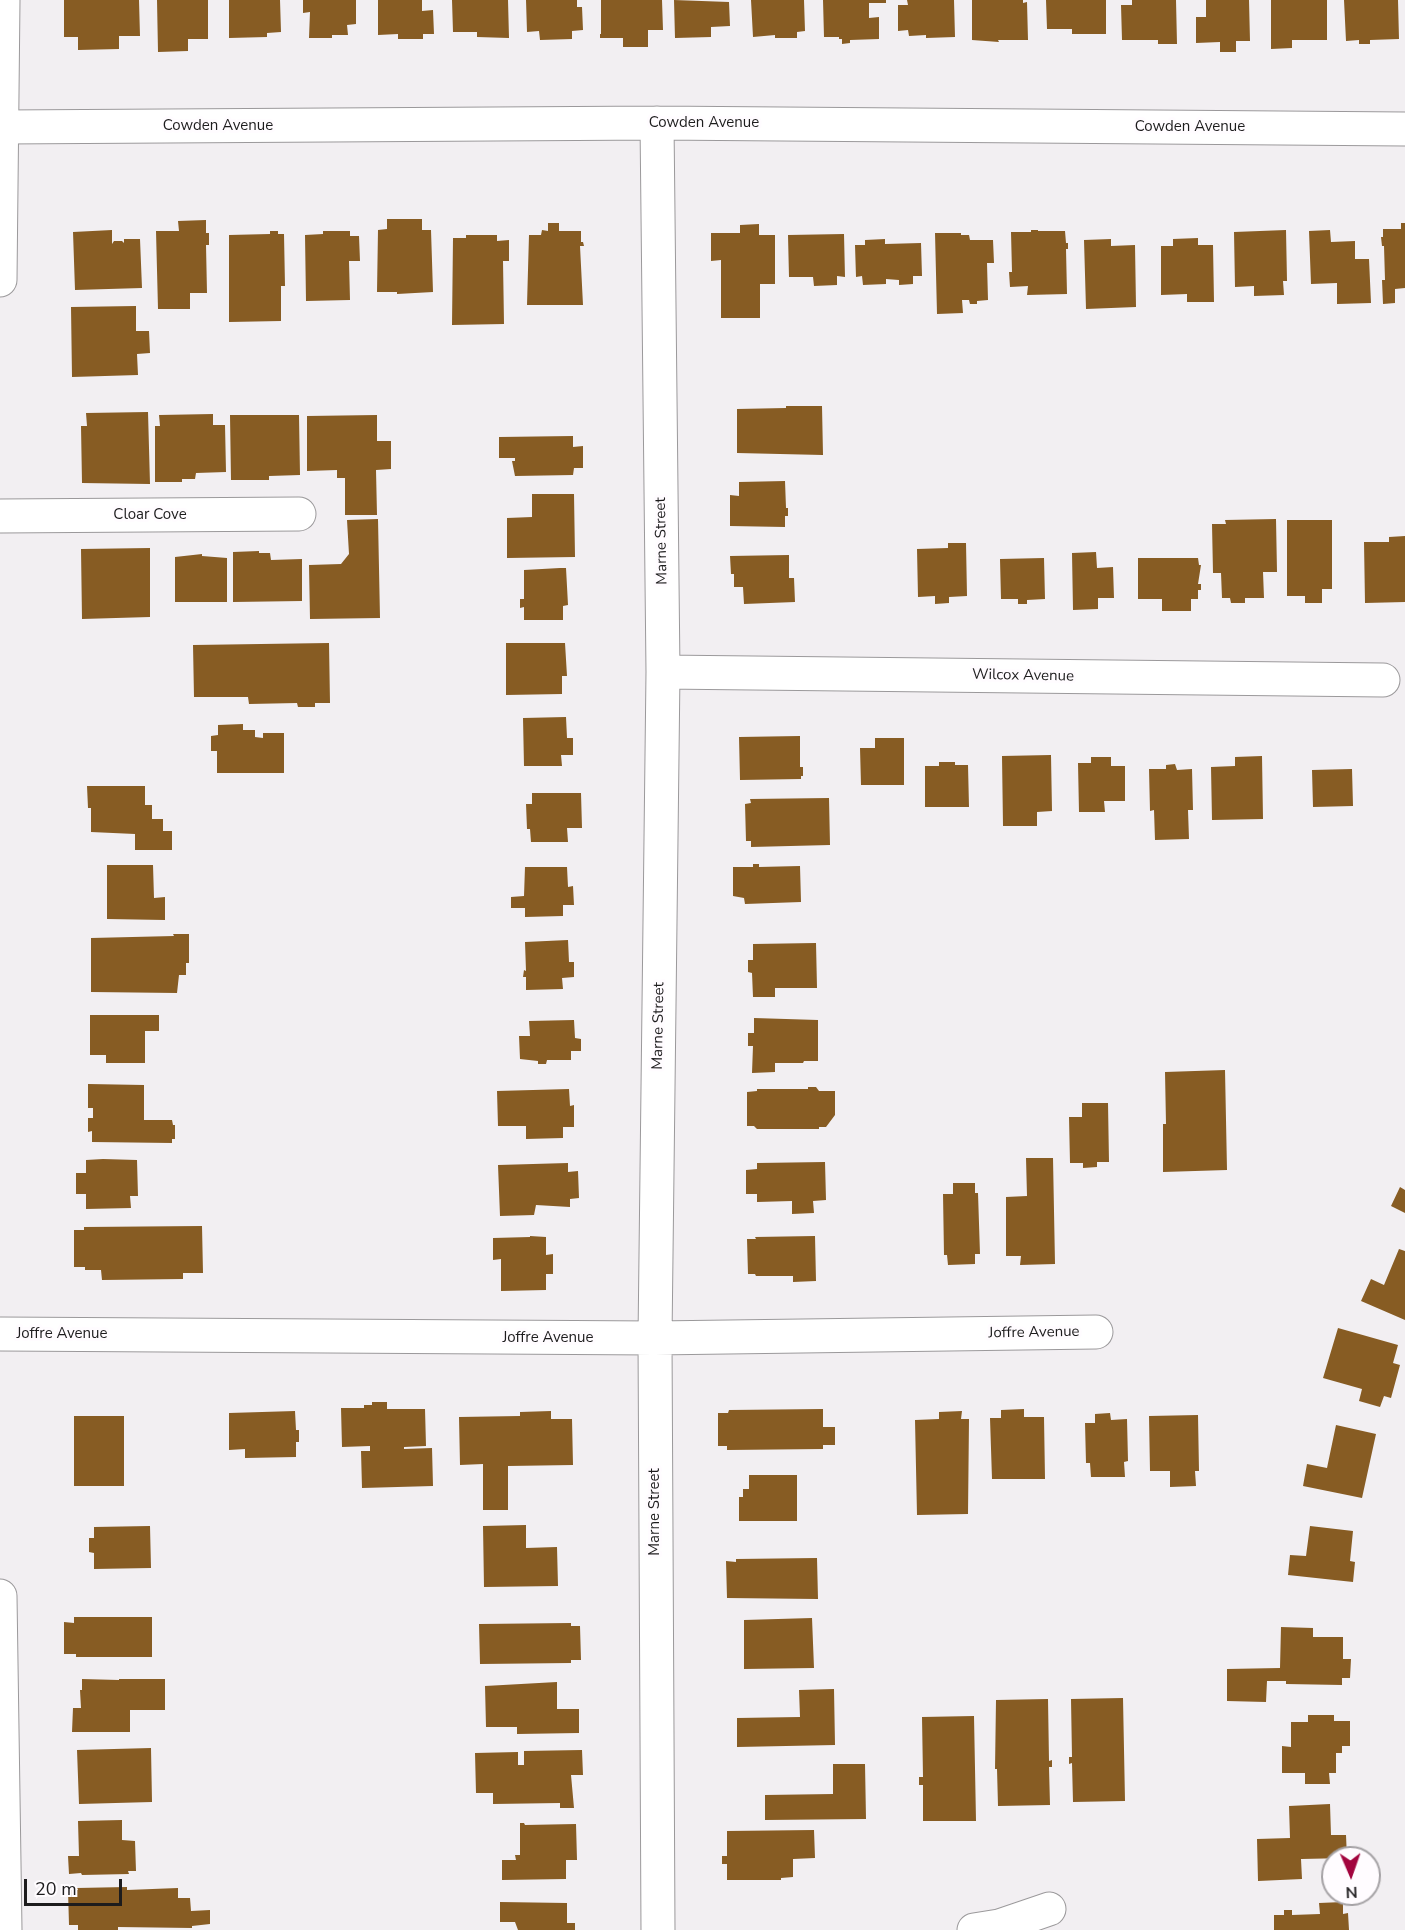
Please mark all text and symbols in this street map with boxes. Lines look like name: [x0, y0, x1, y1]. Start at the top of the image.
street label: Cowden Avenue: [649, 114, 759, 132]
street label: Cowden Avenue: [163, 117, 273, 135]
street label: Cowden Avenue: [1135, 118, 1245, 136]
street label: Marne Street: [652, 497, 672, 585]
street label: Cloar Cove: [113, 506, 187, 524]
street label: Wilcox Avenue: [972, 666, 1074, 686]
street label: Marne Street: [649, 982, 669, 1070]
street label: Joffre Avenue: [988, 1323, 1080, 1343]
street label: Joffre Avenue: [16, 1325, 108, 1343]
street label: Joffre Avenue: [502, 1329, 594, 1347]
street label: Marne Street: [646, 1468, 664, 1556]
north arrow: [1321, 1846, 1381, 1906]
scale bar: [27, 1867, 124, 1905]
text: 20 m: [35, 1877, 77, 1901]
text: N: [1345, 1881, 1358, 1903]

